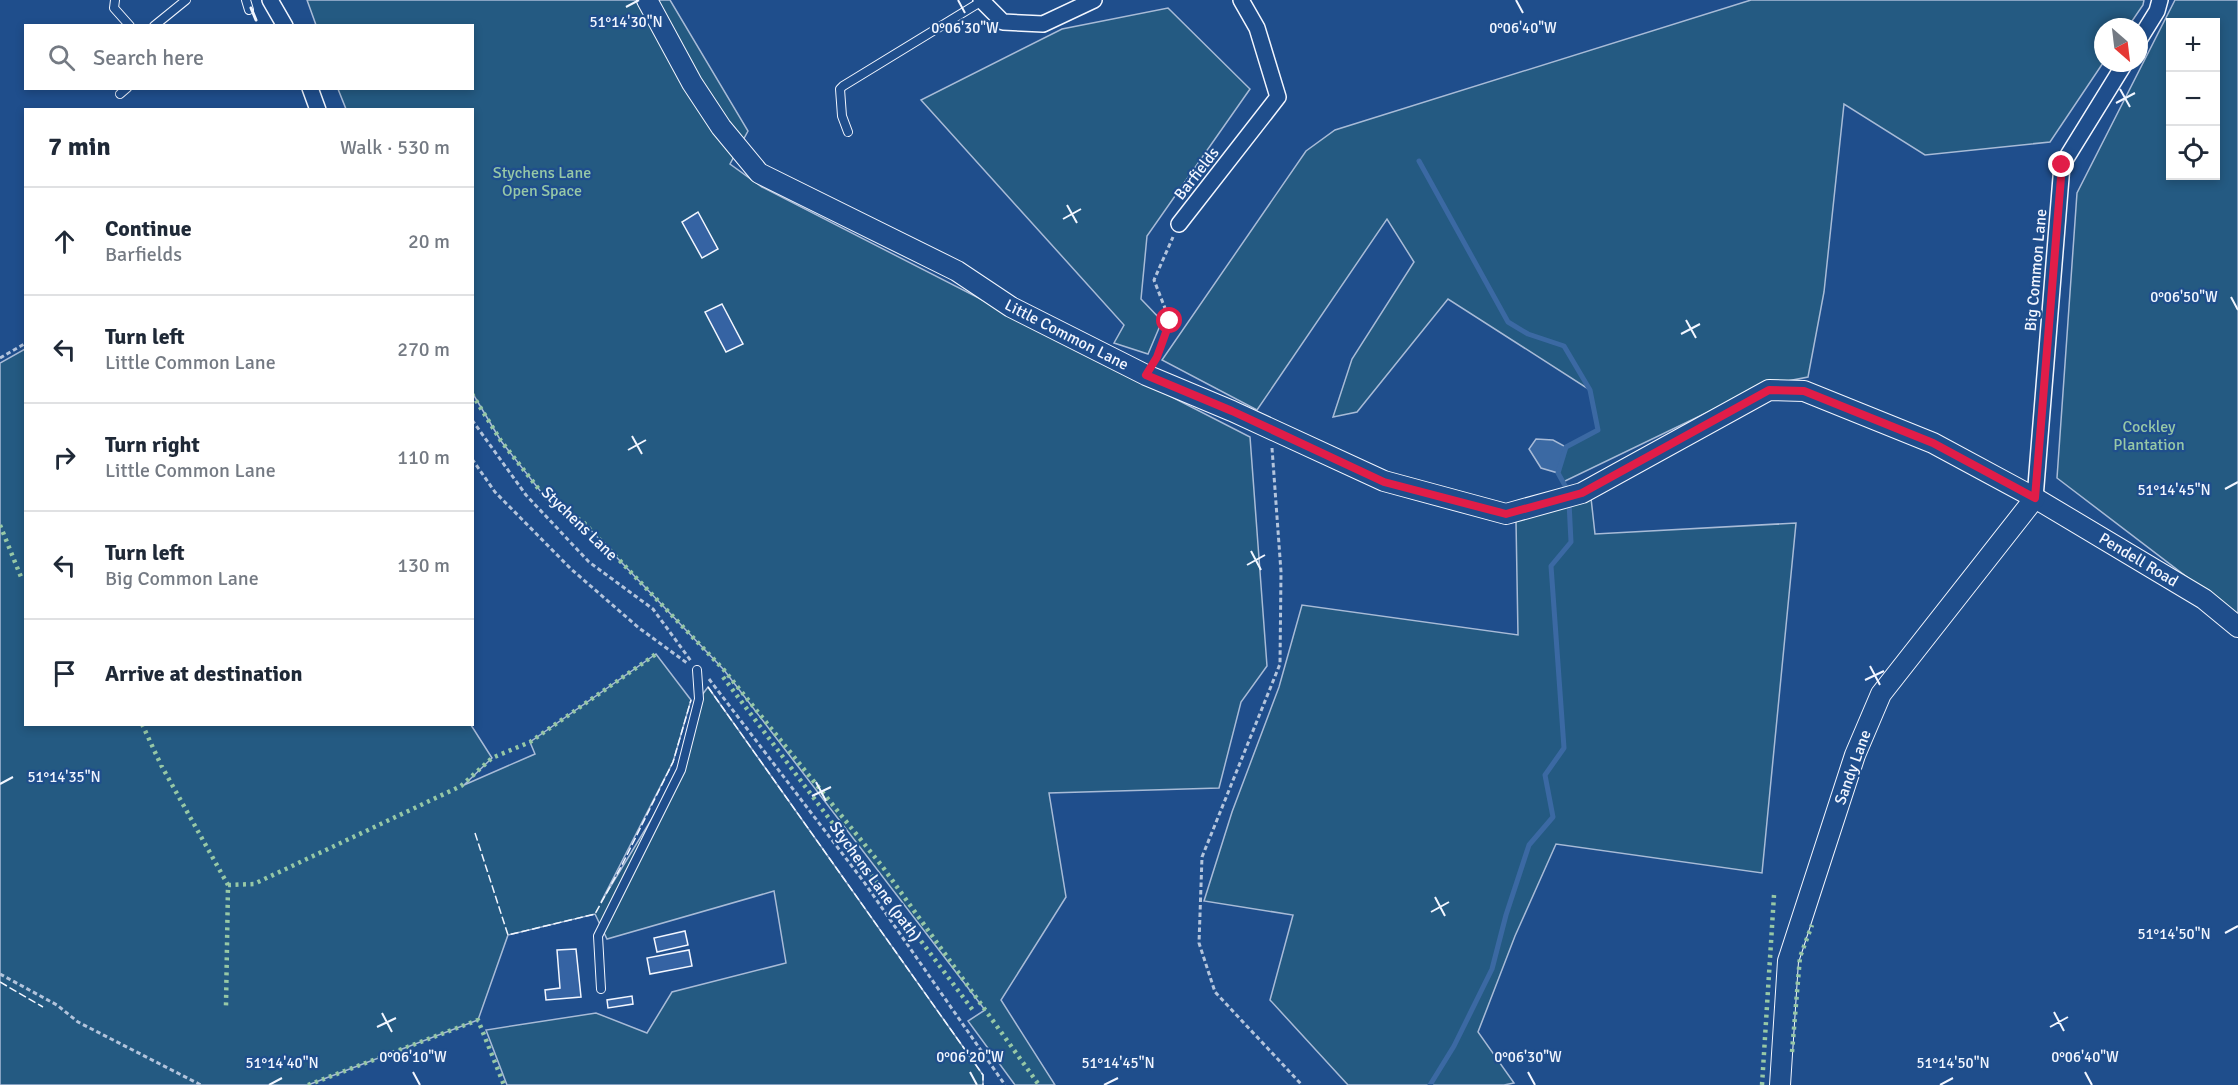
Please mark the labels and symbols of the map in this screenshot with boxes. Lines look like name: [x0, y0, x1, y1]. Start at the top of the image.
text: 51°14'30"N: [589, 13, 663, 31]
north arrow: [2094, 18, 2148, 72]
text: 0°06'30"W: [931, 19, 999, 37]
text: 0°06'40"W: [1489, 19, 1557, 37]
street label: Barfields: [1170, 143, 1224, 204]
route end: [2048, 151, 2074, 177]
park label: Stychens Lane Open Space: [493, 163, 591, 201]
street label: Big Common Lane: [2021, 208, 2051, 332]
text: 0°06'50"W: [2150, 288, 2218, 306]
street label: Little Common Lane: [1001, 295, 1132, 375]
route start: [1156, 307, 1182, 333]
park label: Cockley Plantation: [2113, 417, 2185, 455]
text: 51°14'45"N: [2137, 481, 2211, 499]
street label: Stychens Lane: [537, 482, 622, 565]
street label: Pendell Road: [2095, 528, 2182, 591]
street label: Sandy Lane: [1830, 727, 1876, 808]
text: 51°14'35"N: [27, 768, 101, 786]
street label: Stychens Lane (path): [825, 818, 925, 945]
text: 51°14'50"N: [2137, 925, 2211, 943]
text: 0°06'10"W: [379, 1048, 447, 1066]
text: 0°06'20"W: [936, 1048, 1004, 1066]
text: 0°06'30"W: [1494, 1048, 1562, 1066]
text: 0°06'40"W: [2051, 1048, 2119, 1066]
text: 51°14'40"N: [245, 1054, 319, 1072]
text: 51°14'45"N: [1081, 1054, 1155, 1072]
text: 51°14'50"N: [1916, 1054, 1990, 1072]

